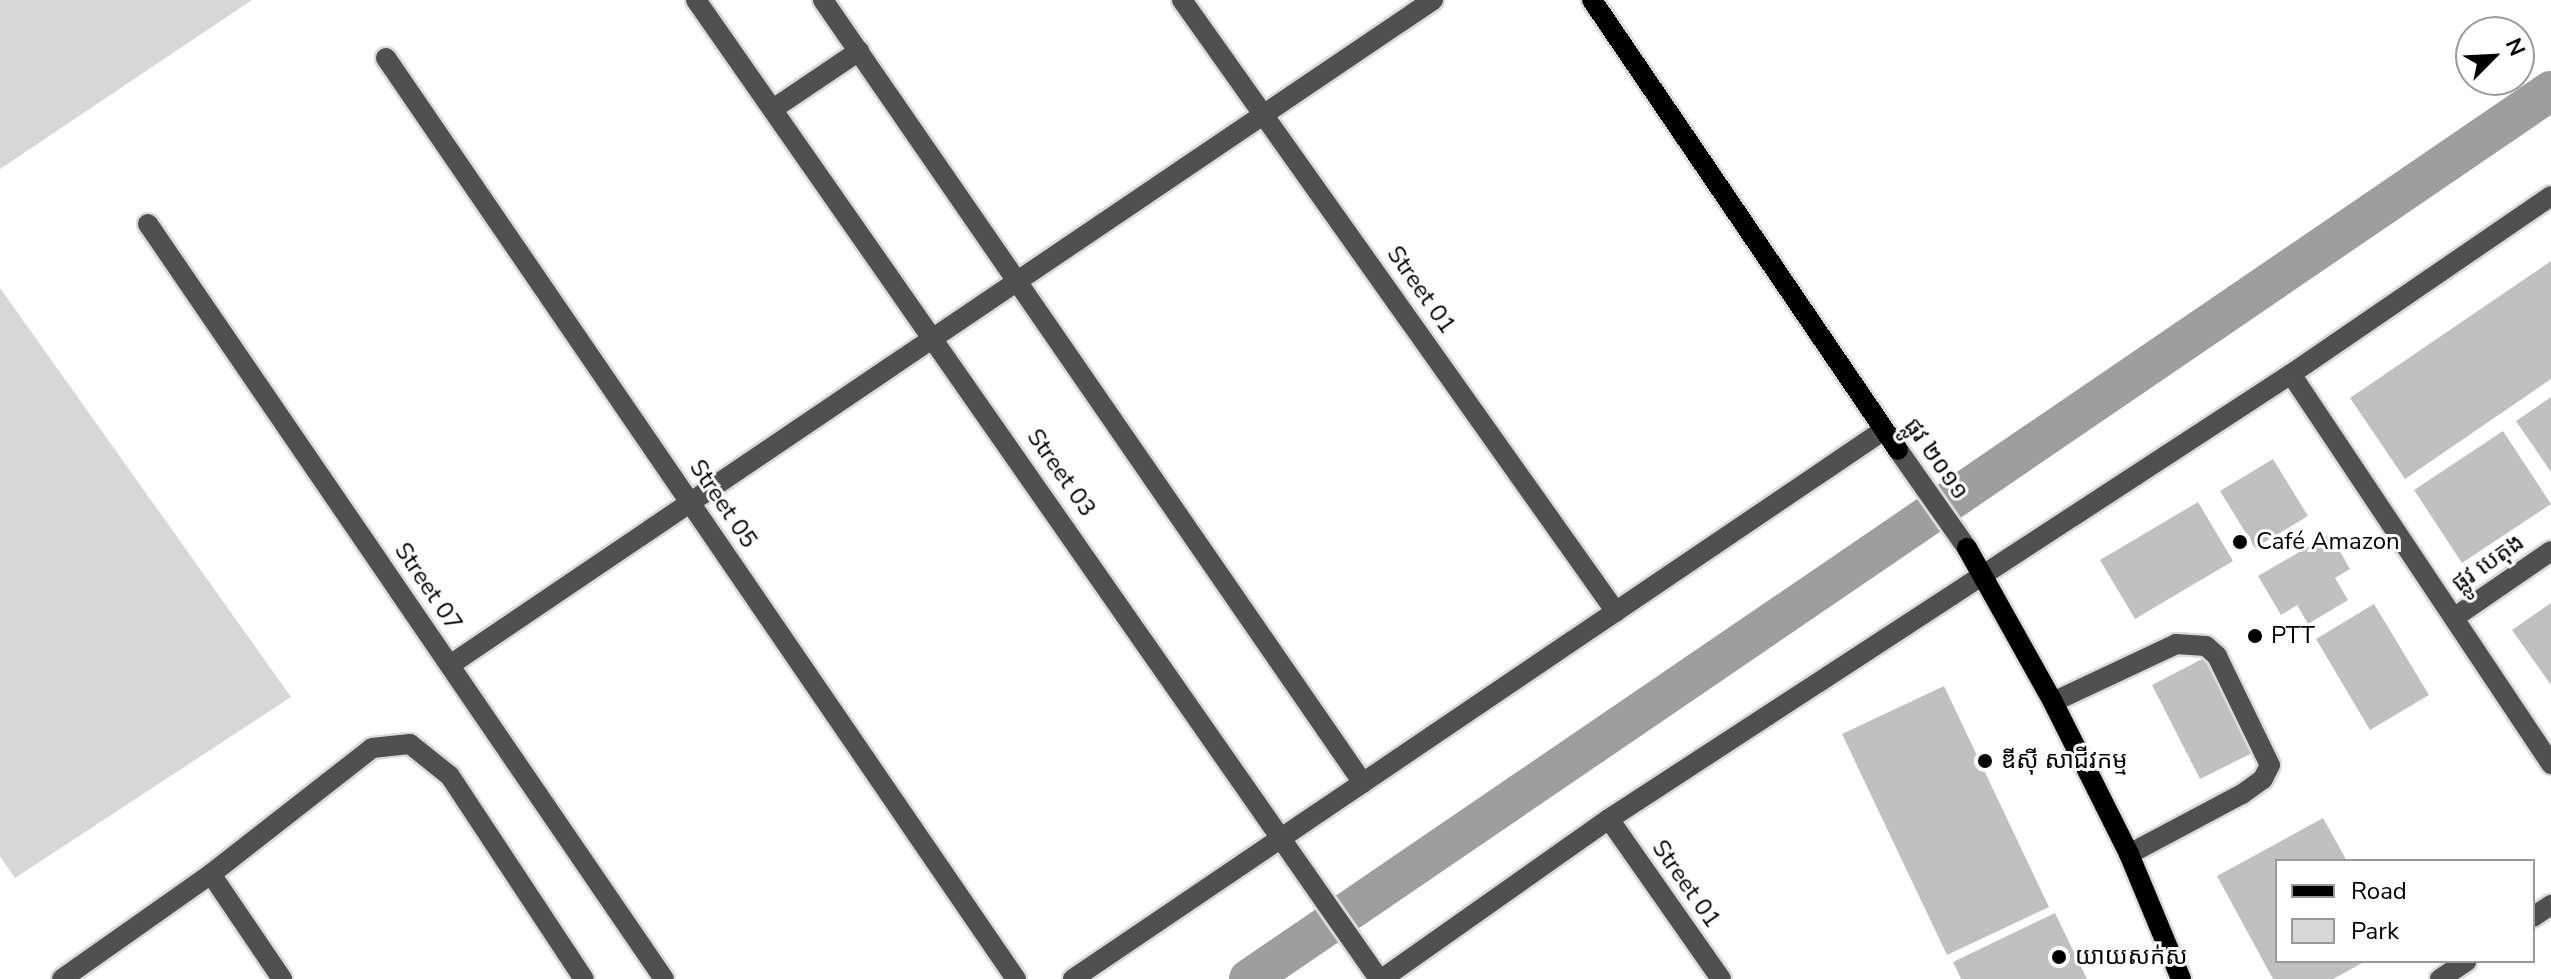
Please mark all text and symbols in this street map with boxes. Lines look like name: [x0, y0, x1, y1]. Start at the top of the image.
north arrow: [2455, 16, 2535, 96]
text: N: [2498, 33, 2532, 61]
street label: Street 01: [1380, 241, 1462, 339]
street label: ផ្លូវ ២០១១: [1898, 413, 1974, 505]
street label: Street 03: [1020, 424, 1102, 522]
street label: Street 05: [683, 454, 763, 554]
place label: Café Amazon: [2256, 528, 2400, 556]
street label: ផ្លូវ បេតុង: [2446, 528, 2530, 598]
marker: Café Amazon: [2231, 533, 2249, 551]
street label: Street 07: [388, 537, 468, 637]
place label: PTT: [2271, 622, 2315, 650]
marker: PTT: [2246, 627, 2264, 645]
place label: ឌីស៊ី សាជីវកម្ម: [2001, 747, 2127, 775]
marker: ឌីស៊ី សាជីវកម្ម: [1976, 752, 1994, 770]
street label: Street 01: [1645, 835, 1727, 933]
legend: [2275, 859, 2535, 963]
text: Road: [2351, 875, 2407, 907]
text: Park: [2351, 915, 2399, 947]
place label: យាយសក់ស: [2075, 943, 2187, 971]
marker: យាយសក់ស: [2050, 948, 2068, 966]

